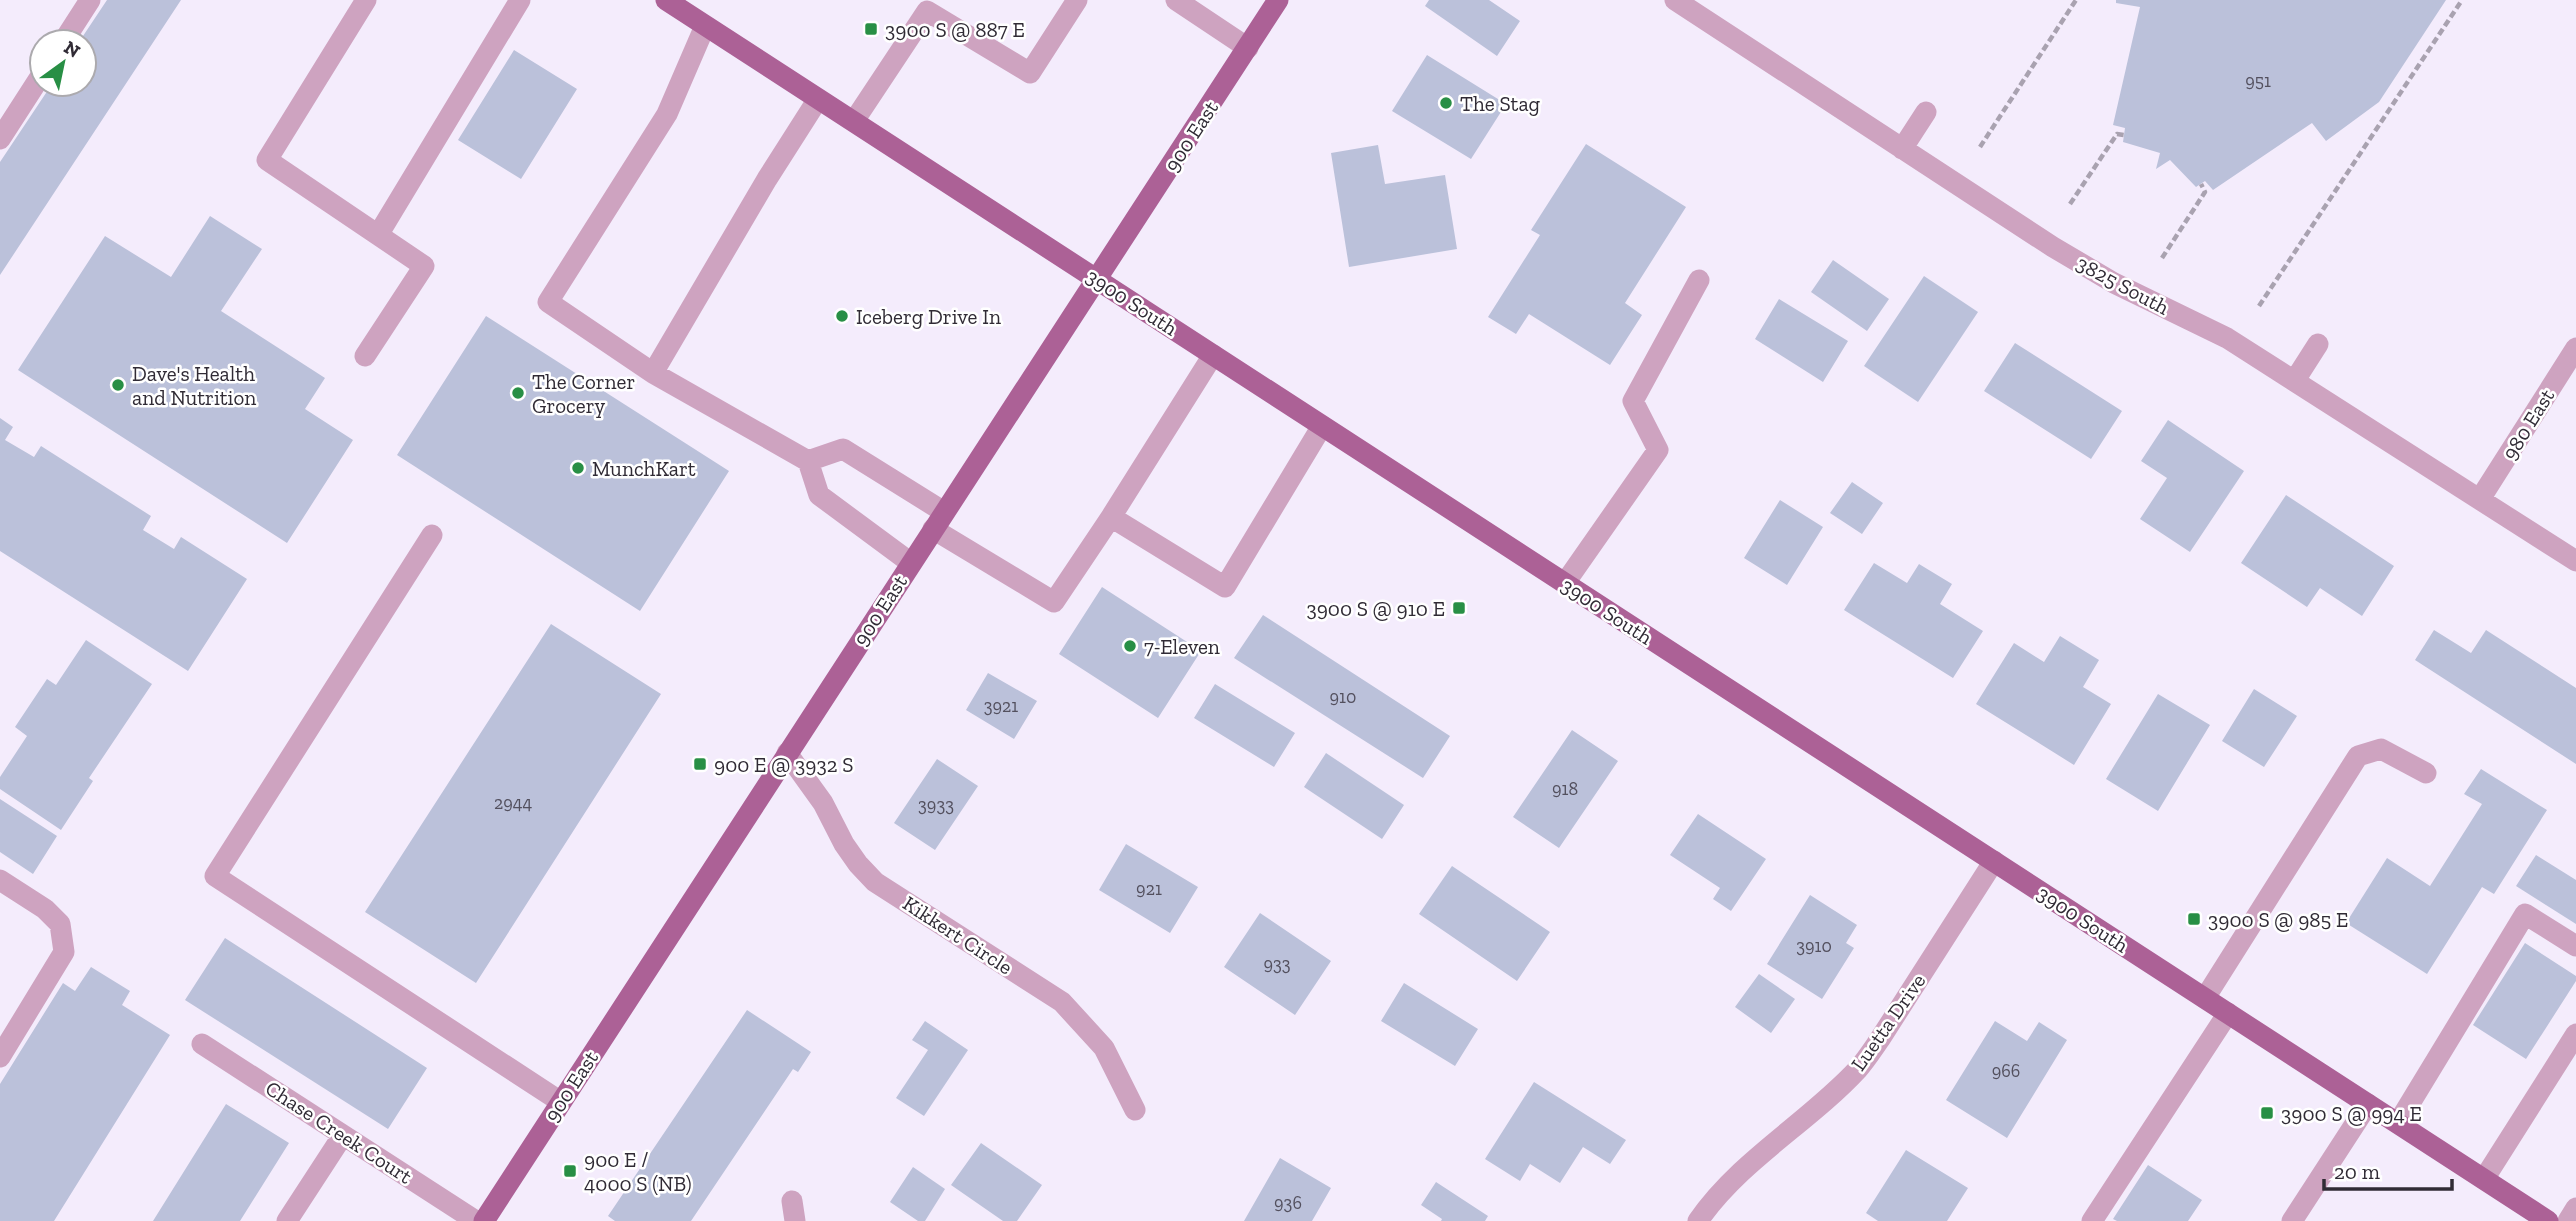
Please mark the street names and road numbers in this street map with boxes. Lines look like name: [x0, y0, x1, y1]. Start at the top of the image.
street label: 900 East: [1159, 96, 1223, 176]
street label: 3825 South: [2072, 250, 2174, 320]
street label: 3900 South: [1082, 263, 1182, 341]
street label: 980 East: [2497, 384, 2560, 464]
street label: 900 East: [848, 570, 912, 650]
street label: 3900 South: [1557, 572, 1657, 650]
street label: 3900 South: [2033, 880, 2133, 958]
street label: Kikkert Circle: [899, 890, 1018, 980]
street label: Luetta Drive: [1845, 969, 1931, 1075]
street label: 900 East: [539, 1046, 603, 1126]
street label: Chase Creek Court: [261, 1075, 417, 1189]

